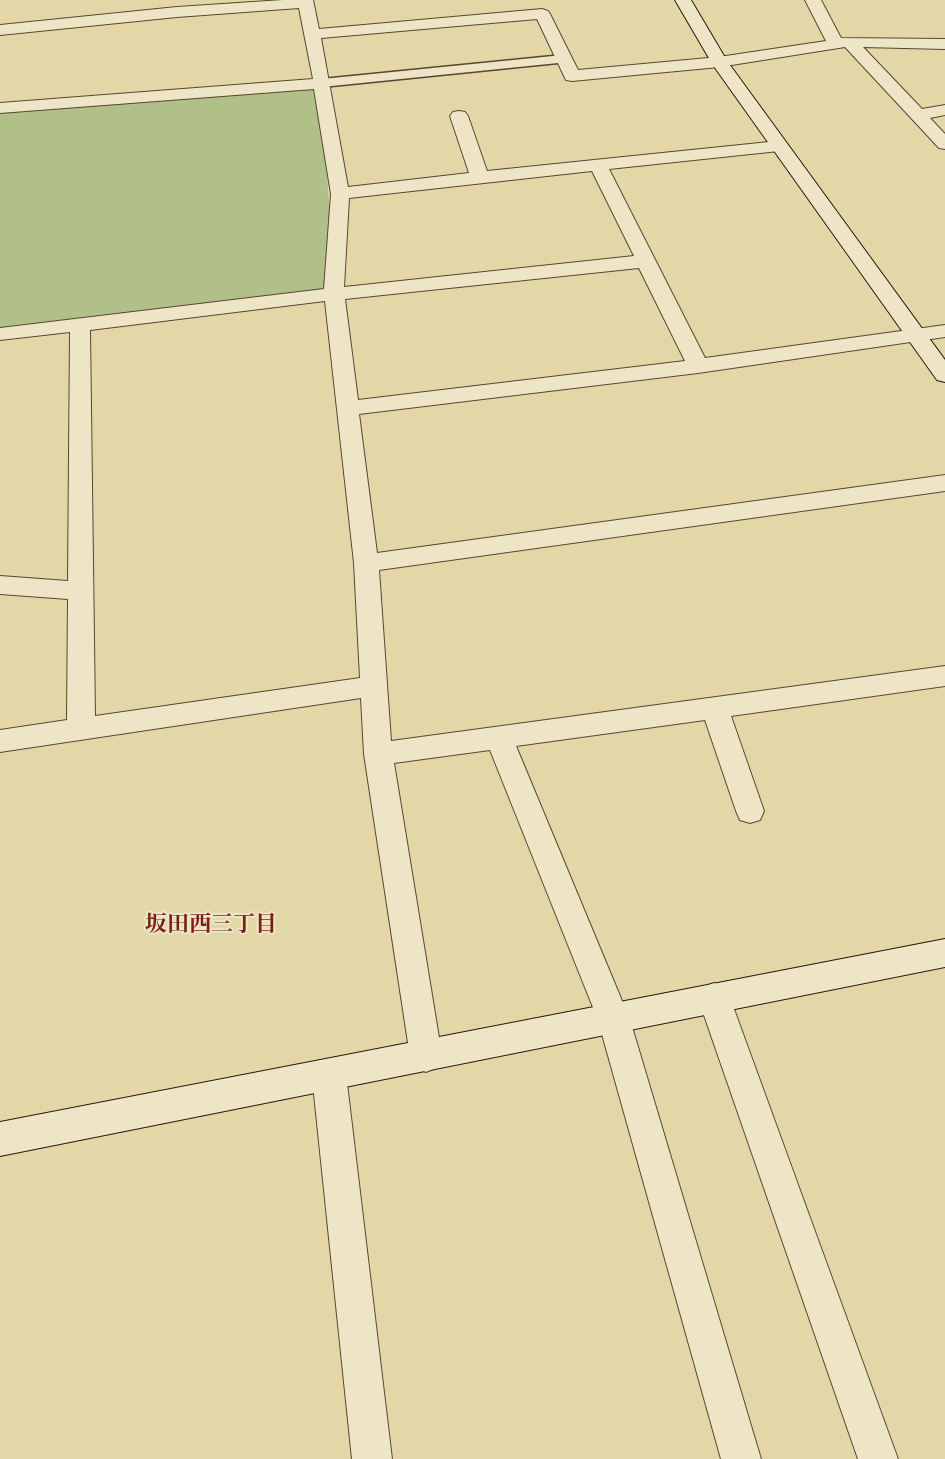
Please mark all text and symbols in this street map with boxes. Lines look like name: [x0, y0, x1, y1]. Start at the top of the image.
district label: 坂田西三丁目: [145, 913, 277, 939]

